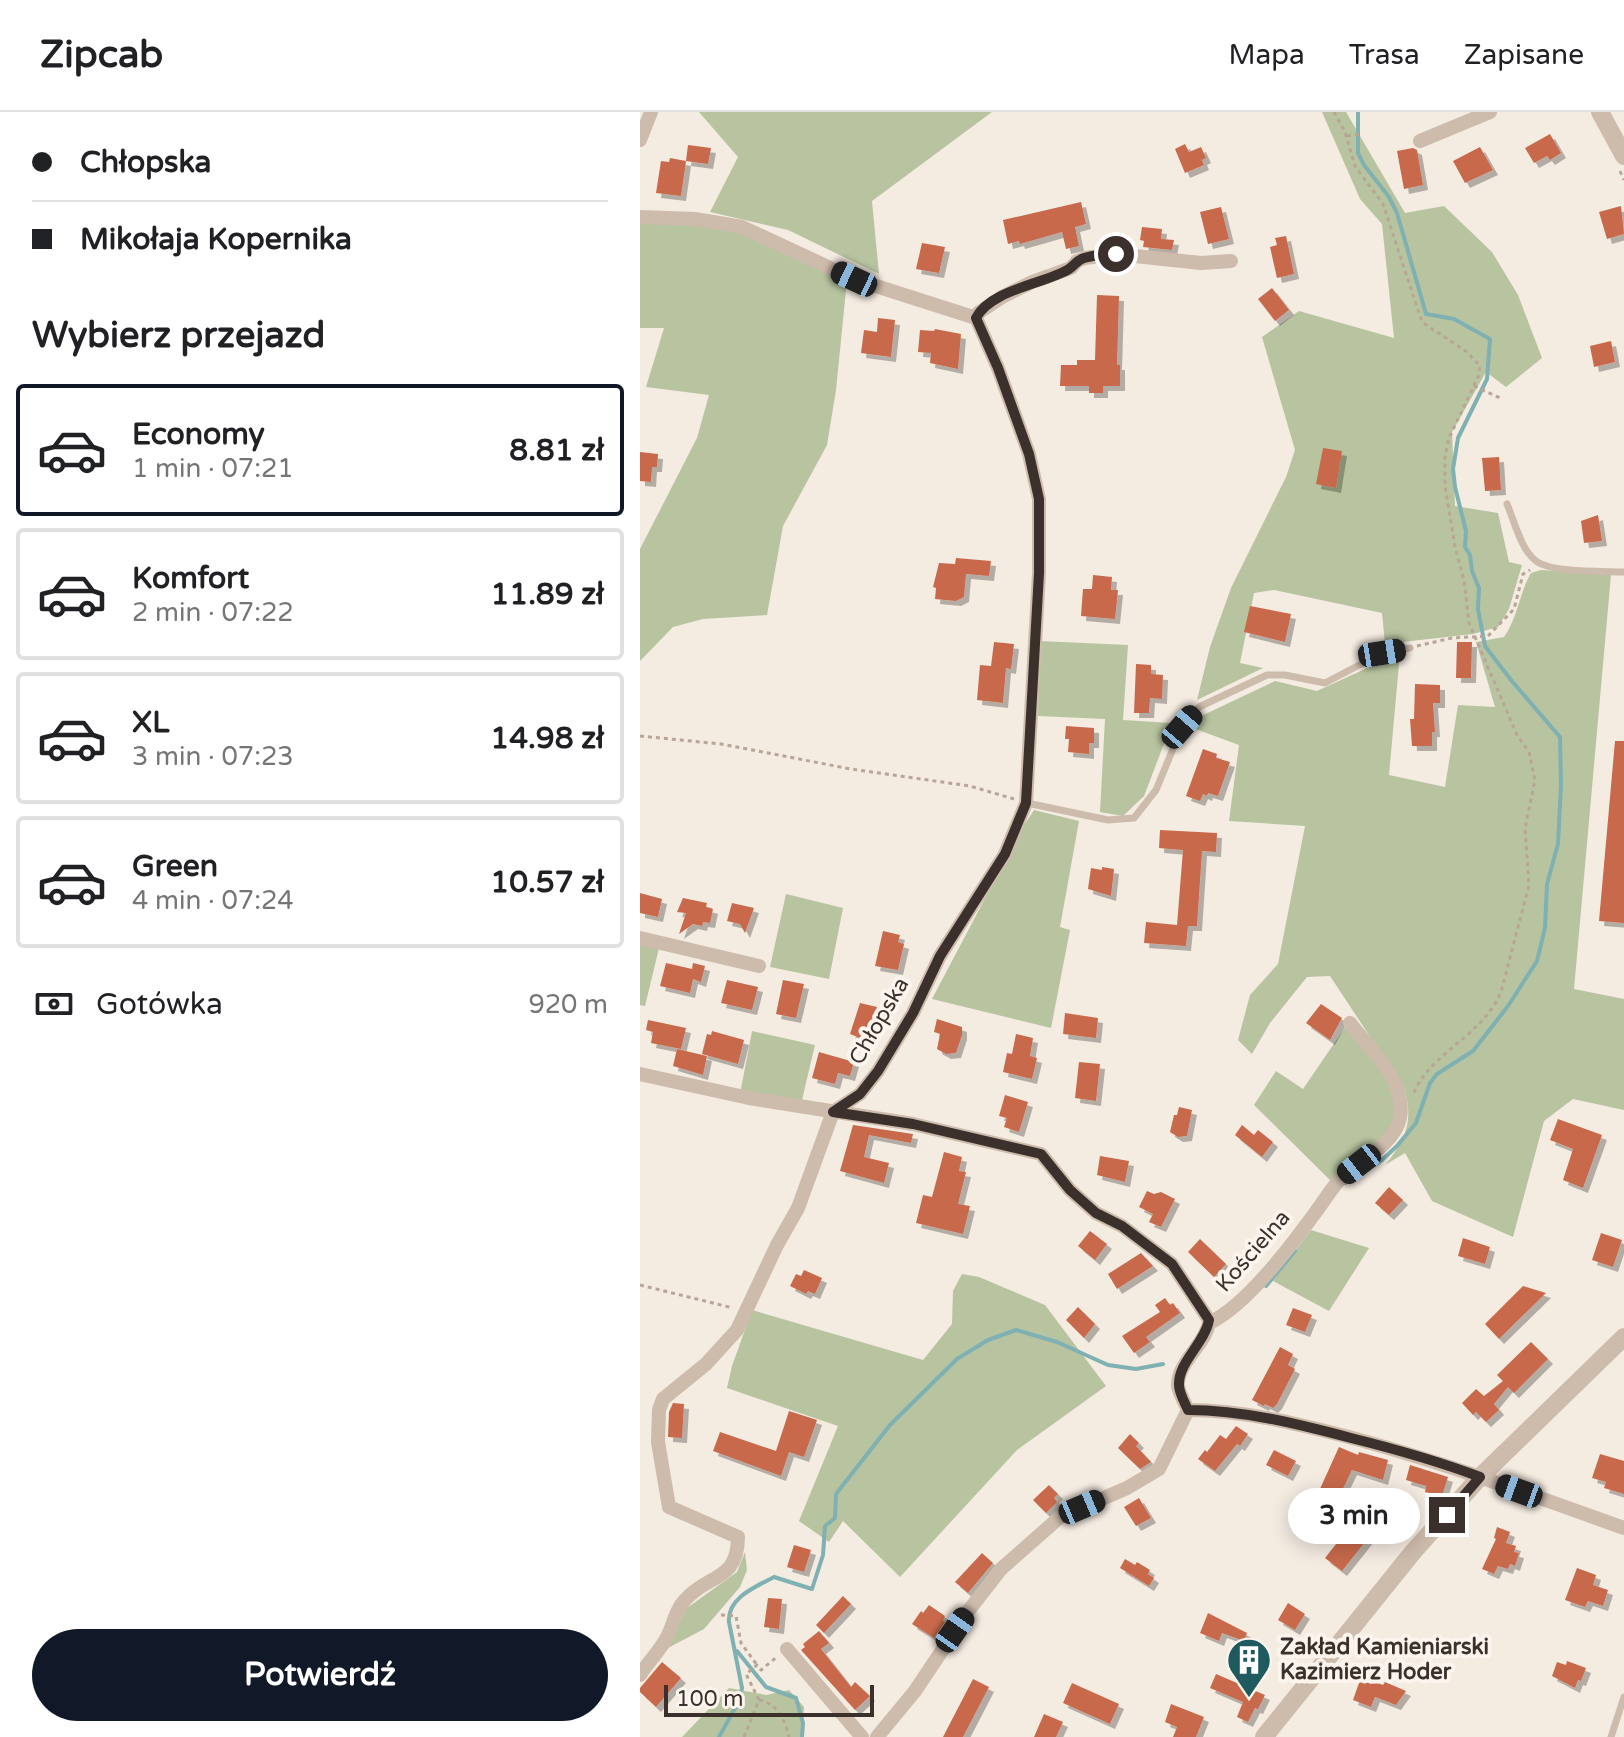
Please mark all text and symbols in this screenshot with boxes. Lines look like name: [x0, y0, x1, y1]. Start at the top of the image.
text: Zipcab: [40, 32, 163, 78]
text: Mapa: [1228, 38, 1305, 72]
text: Trasa: [1349, 38, 1420, 72]
text: Zapisane: [1464, 38, 1584, 72]
text: Chłopska: [80, 144, 211, 181]
text: Mikołaja Kopernika: [80, 221, 352, 258]
route start: [1098, 236, 1134, 272]
car: [827, 258, 881, 300]
text: Wybierz przejazd: [32, 314, 325, 357]
icon: car: [36, 414, 108, 486]
text: Economy: [132, 416, 265, 453]
text: 8.81 zł: [509, 432, 604, 469]
text: 1 min · 07:21: [132, 453, 294, 484]
icon: car: [36, 558, 108, 630]
text: Komfort: [132, 560, 249, 597]
text: 11.89 zł: [490, 576, 604, 613]
text: 2 min · 07:22: [132, 597, 294, 628]
car: [1356, 637, 1408, 669]
car: [1157, 701, 1207, 753]
icon: car: [36, 702, 108, 774]
text: XL: [132, 704, 169, 741]
text: 14.98 zł: [490, 720, 604, 757]
text: 3 min · 07:23: [132, 741, 294, 772]
icon: car: [36, 846, 108, 918]
text: Green: [132, 848, 218, 885]
text: 10.57 zł: [490, 864, 604, 901]
text: 4 min · 07:24: [132, 885, 294, 916]
street label: Chłopska: [844, 973, 914, 1069]
icon: cash: [32, 982, 76, 1026]
text: Gotówka: [96, 986, 223, 1023]
text: 920 m: [528, 989, 608, 1020]
car: [1333, 1140, 1385, 1188]
street label: Kościelna: [1211, 1205, 1295, 1297]
car: [1492, 1472, 1546, 1510]
car: [1055, 1487, 1109, 1527]
callout: 3 min: [1287, 1487, 1419, 1543]
route end: [1429, 1497, 1465, 1533]
text: 3 min: [1319, 1500, 1389, 1531]
car: [931, 1603, 979, 1657]
button: Potwierdź: [32, 1629, 608, 1721]
place label: Zakład Kamieniarski Kazimierz Hoder: [1280, 1634, 1489, 1685]
building icon: Zakład Kamieniarski Kazimierz Hoder: [1225, 1636, 1273, 1699]
scale bar: [664, 1681, 874, 1717]
text: 100 m: [676, 1686, 743, 1712]

